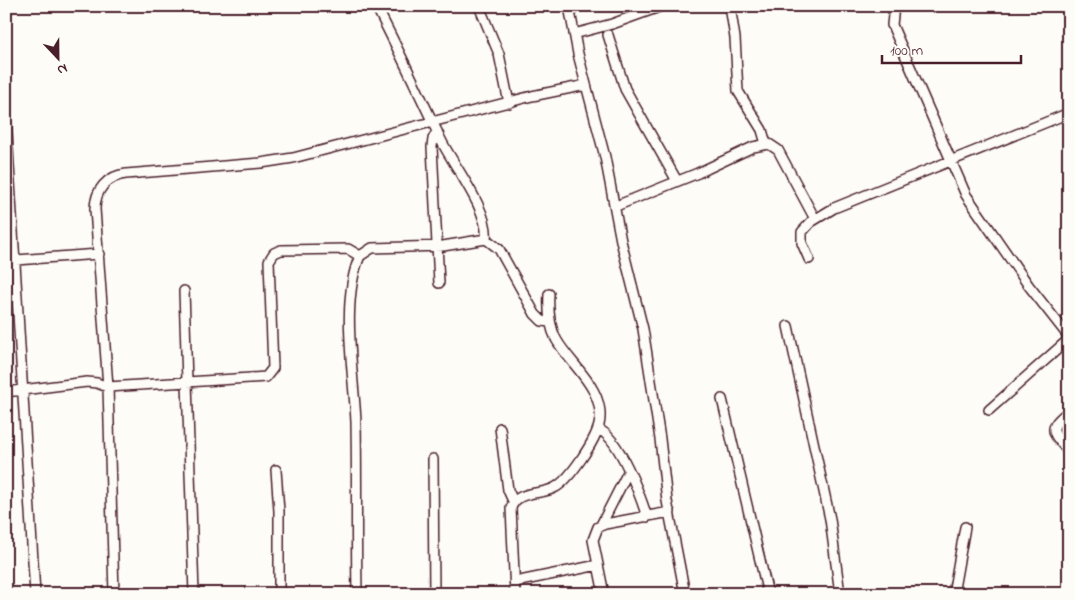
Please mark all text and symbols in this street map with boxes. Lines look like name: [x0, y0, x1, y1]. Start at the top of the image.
north arrow: [32, 32, 82, 82]
scale bar: [882, 32, 1021, 64]
text: 100 m: [890, 40, 923, 62]
text: N: [54, 57, 71, 80]

